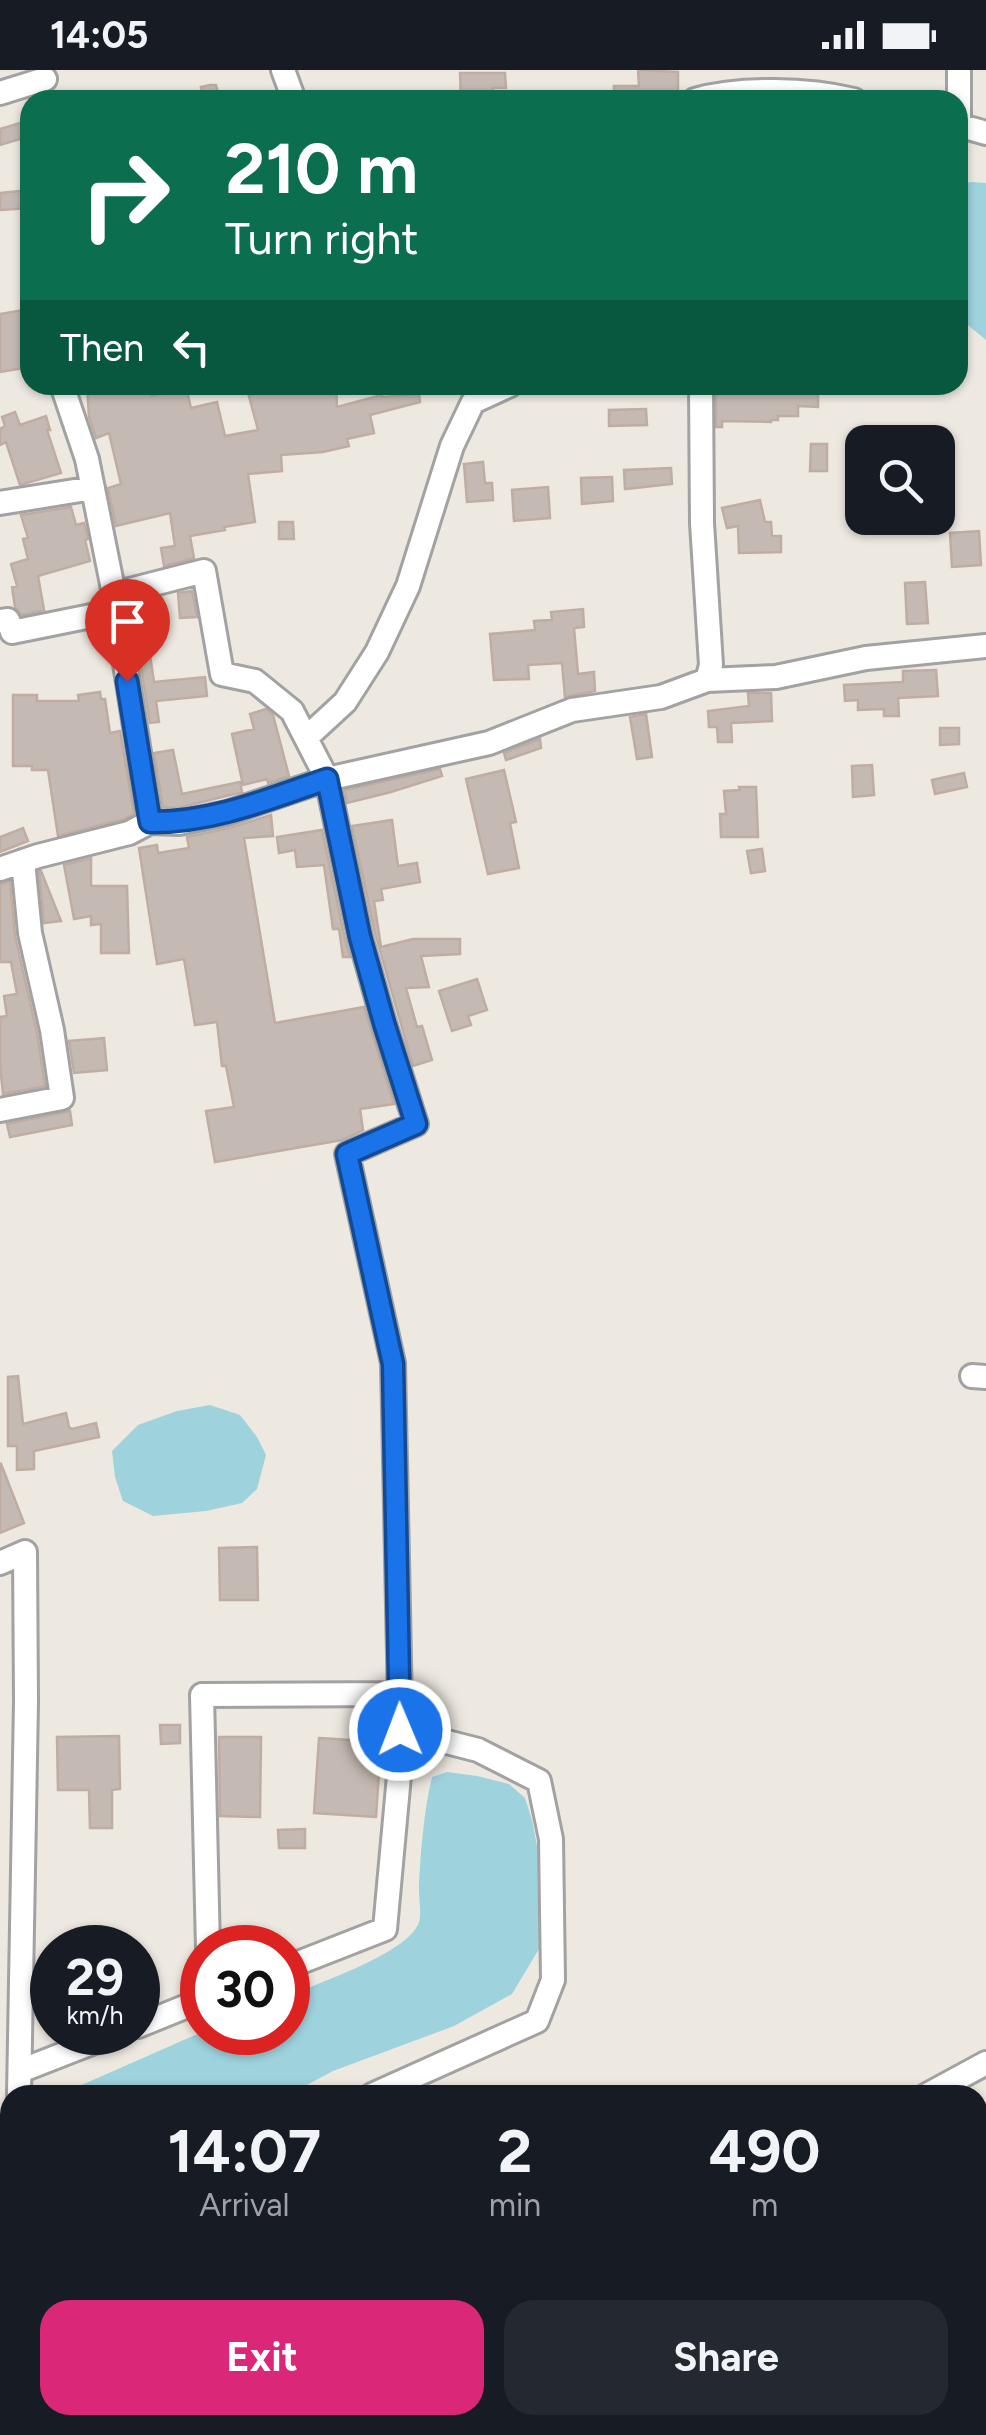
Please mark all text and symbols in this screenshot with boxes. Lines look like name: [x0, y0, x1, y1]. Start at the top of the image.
text: 14:05: [50, 12, 148, 58]
text: 210 m: [225, 126, 418, 211]
icon: right: [60, 130, 190, 260]
text: Turn right: [225, 211, 418, 265]
icon: left: [164, 320, 219, 375]
text: Then: [60, 325, 144, 371]
map controls: [845, 425, 955, 535]
button: search: [845, 425, 955, 535]
pin: [85, 579, 170, 682]
icon: arrive: [100, 594, 155, 649]
position arrow: [348, 1678, 452, 1782]
speed limit sign: 30: [180, 1925, 310, 2055]
text: 29: [66, 1947, 124, 2008]
text: km/h: [66, 2000, 124, 2030]
text: 14:07: [168, 2115, 321, 2187]
text: 2: [498, 2115, 532, 2187]
text: 490: [709, 2115, 820, 2187]
text: Arrival: [199, 2186, 290, 2224]
text: min: [489, 2186, 541, 2224]
text: m: [751, 2186, 778, 2224]
button: Exit: [40, 2300, 484, 2415]
button: Share: [504, 2300, 948, 2415]

